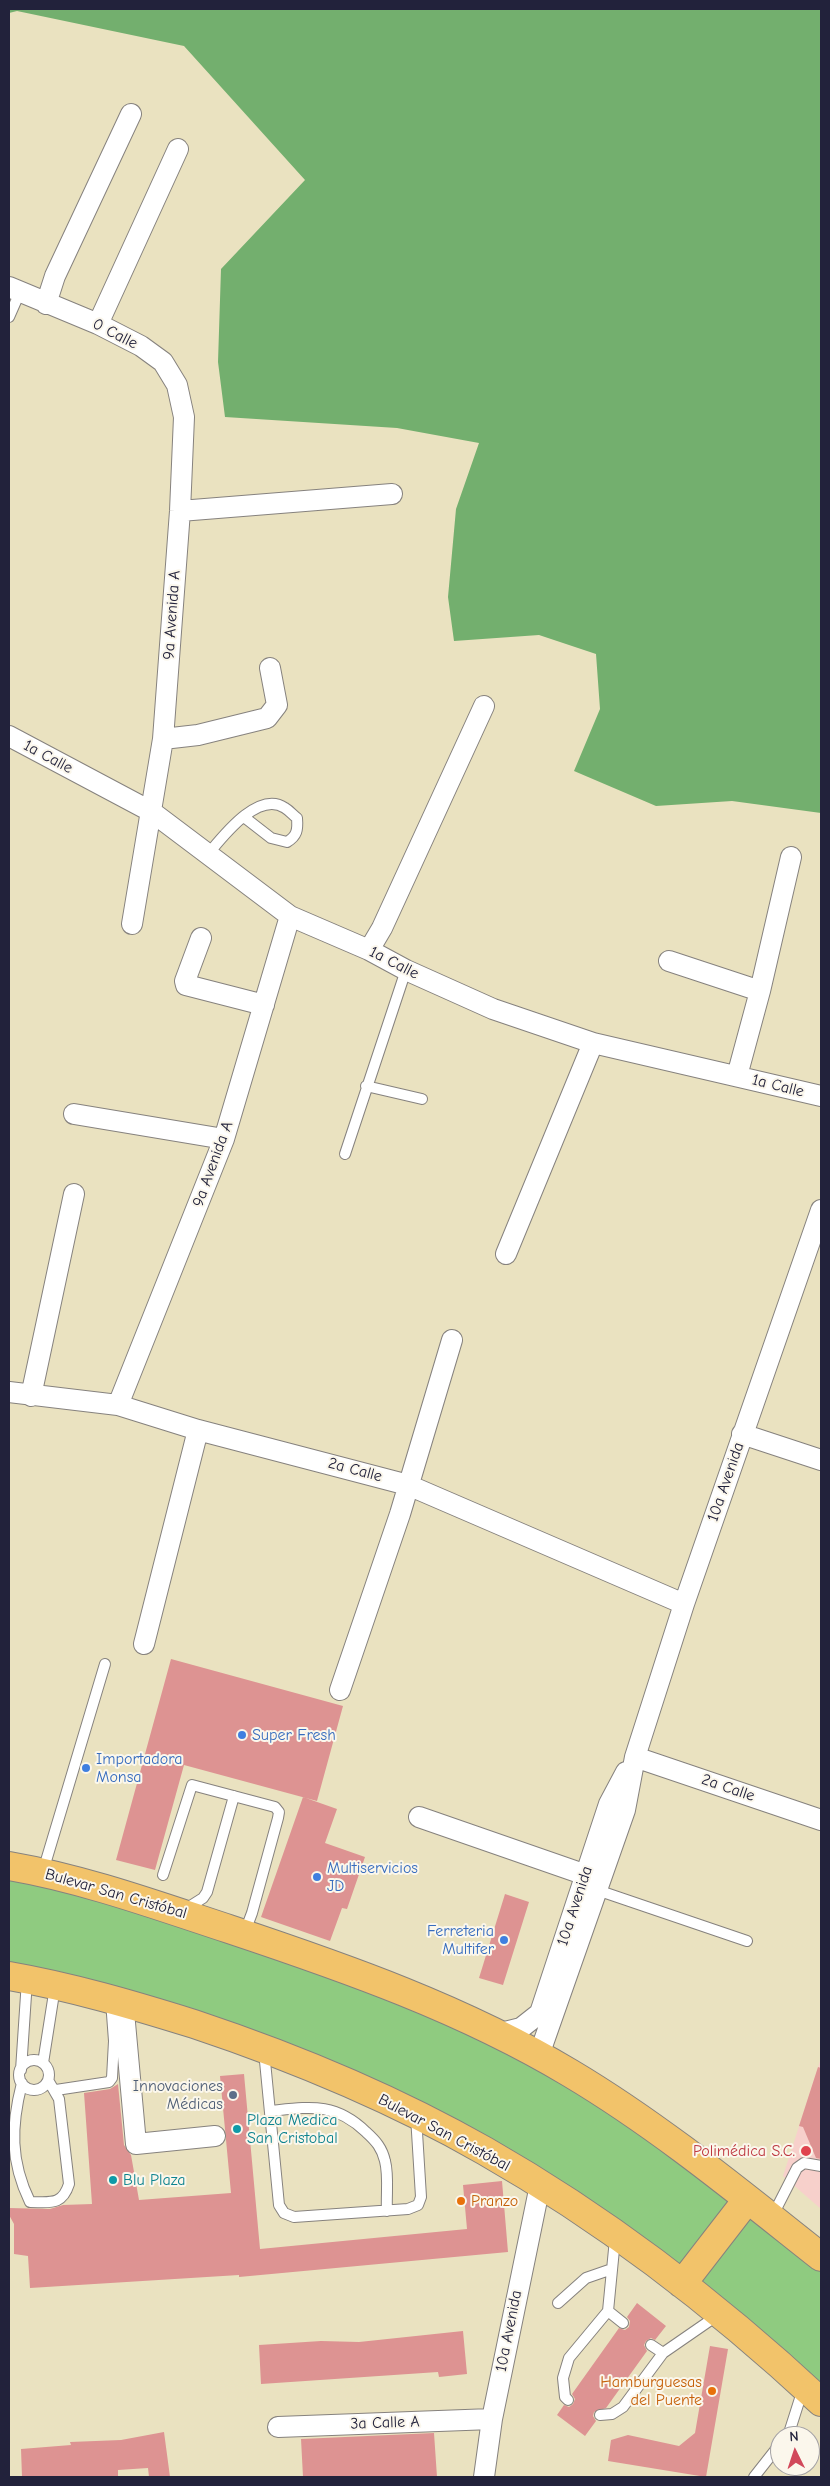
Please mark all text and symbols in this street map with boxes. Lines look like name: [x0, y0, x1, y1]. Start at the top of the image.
street label: 0 Calle: [89, 315, 141, 353]
street label: 9a Avenida A: [159, 570, 185, 660]
street label: 1a Calle: [20, 736, 76, 778]
street label: 1a Calle: [366, 942, 422, 984]
street label: 1a Calle: [750, 1070, 806, 1102]
street label: 9a Avenida A: [189, 1119, 237, 1209]
street label: 10a Avenida: [703, 1440, 749, 1524]
street label: 2a Calle: [326, 1454, 384, 1486]
place label: Super Fresh: [252, 1725, 336, 1745]
marker: Super Fresh: [236, 1729, 248, 1741]
place label: Importadora Monsa: [96, 1749, 182, 1787]
marker: Importadora Monsa: [80, 1762, 92, 1774]
street label: 2a Calle: [699, 1770, 757, 1806]
place label: Multiservicios JD: [327, 1858, 418, 1896]
street label: 10a Avenida: [553, 1864, 597, 1948]
street label: Bulevar San Cristóbal: [43, 1865, 189, 1923]
marker: Multiservicios JD: [311, 1871, 323, 1883]
place label: Ferreteria Multifer: [427, 1921, 494, 1959]
marker: Ferreteria Multifer: [498, 1934, 510, 1946]
place label: Innovaciones Médicas: [133, 2076, 223, 2114]
marker: Innovaciones Médicas: [227, 2089, 239, 2101]
street label: Bulevar San Cristóbal: [375, 2090, 513, 2176]
place label: Plaza Medica San Cristobal: [247, 2110, 338, 2148]
marker: Plaza Medica San Cristobal: [231, 2123, 243, 2135]
place label: Polimédica S.C.: [693, 2141, 795, 2161]
marker: Polimédica S.C.: [799, 2144, 813, 2158]
place label: Blu Plaza: [123, 2170, 185, 2190]
marker: Blu Plaza: [107, 2174, 119, 2186]
place label: Pranzo: [471, 2191, 518, 2211]
marker: Pranzo: [455, 2195, 467, 2207]
street label: 10a Avenida: [492, 2289, 526, 2373]
place label: Hamburguesas del Puente: [600, 2372, 702, 2410]
marker: Hamburguesas del Puente: [706, 2385, 718, 2397]
street label: 3a Calle A: [350, 2412, 420, 2434]
north arrow: [770, 2426, 820, 2476]
text: N: [789, 2428, 799, 2445]

